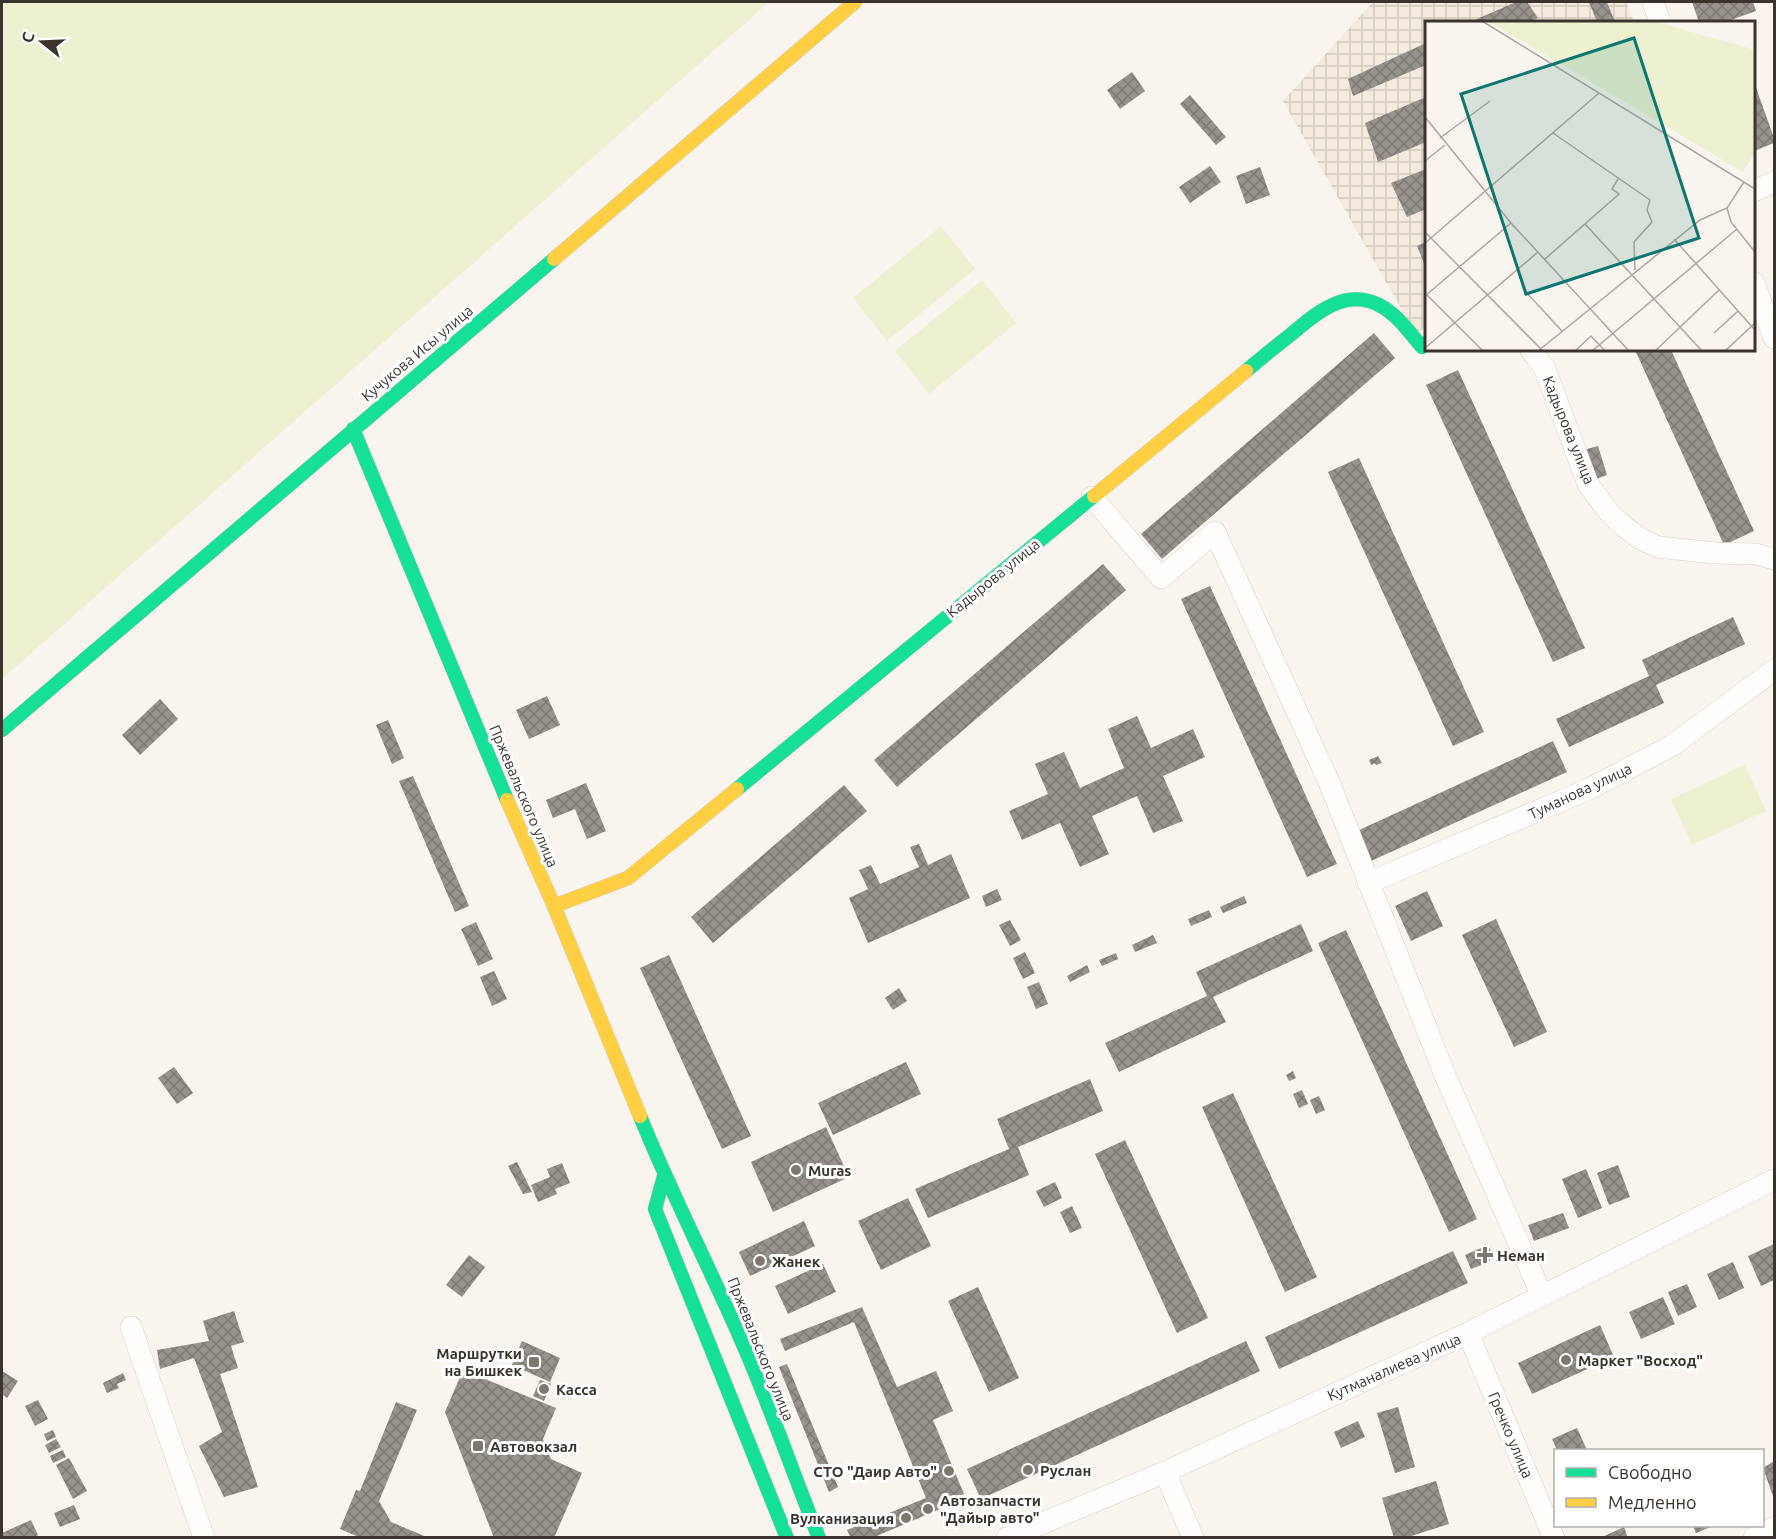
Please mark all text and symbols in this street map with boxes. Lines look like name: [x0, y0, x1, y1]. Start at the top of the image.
north arrow: [12, 12, 72, 72]
inset map: [1425, 21, 1755, 351]
text: С: [18, 30, 38, 45]
street label: Кучукова Исы улица: [358, 302, 476, 404]
street label: Кадырова улица: [1540, 374, 1598, 486]
street label: Кадырова улица: [943, 535, 1043, 621]
street label: Пржевальского улица: [486, 722, 562, 870]
street label: Туманова улица: [1526, 760, 1634, 822]
place label: Muras: [808, 1162, 851, 1179]
marker: Muras: [789, 1163, 803, 1177]
place label: Неман: [1497, 1247, 1545, 1264]
marker: Неман: [1478, 1248, 1492, 1262]
place label: Жанек: [772, 1253, 821, 1270]
marker: Жанек: [753, 1254, 767, 1268]
street label: Пржевальского улица: [724, 1275, 798, 1423]
street label: Кутманалиева улица: [1325, 1330, 1463, 1404]
place label: Маршрутки на Бишкек: [436, 1345, 522, 1379]
place label: Маркет "Восход": [1578, 1352, 1703, 1369]
marker: Маркет "Восход": [1559, 1353, 1573, 1367]
marker: Маршрутки на Бишкек: [527, 1355, 541, 1369]
place label: Касса: [556, 1381, 597, 1398]
marker: Касса: [537, 1382, 551, 1396]
street label: Гречко улица: [1485, 1389, 1537, 1481]
place label: Автовокзал: [490, 1438, 577, 1455]
marker: Автовокзал: [471, 1439, 485, 1453]
legend: [1554, 1449, 1764, 1527]
place label: Руслан: [1040, 1462, 1091, 1479]
text: Свободно: [1608, 1462, 1692, 1482]
place label: СТО "Даир Авто": [813, 1463, 937, 1480]
marker: Руслан: [1021, 1463, 1035, 1477]
marker: СТО "Даир Авто": [942, 1464, 956, 1478]
place label: Автозапчасти "Дайыр авто": [940, 1492, 1041, 1526]
text: Медленно: [1608, 1492, 1697, 1512]
marker: Автозапчасти "Дайыр авто": [921, 1502, 935, 1516]
place label: Вулканизация: [790, 1510, 894, 1527]
marker: Вулканизация: [899, 1511, 913, 1525]

